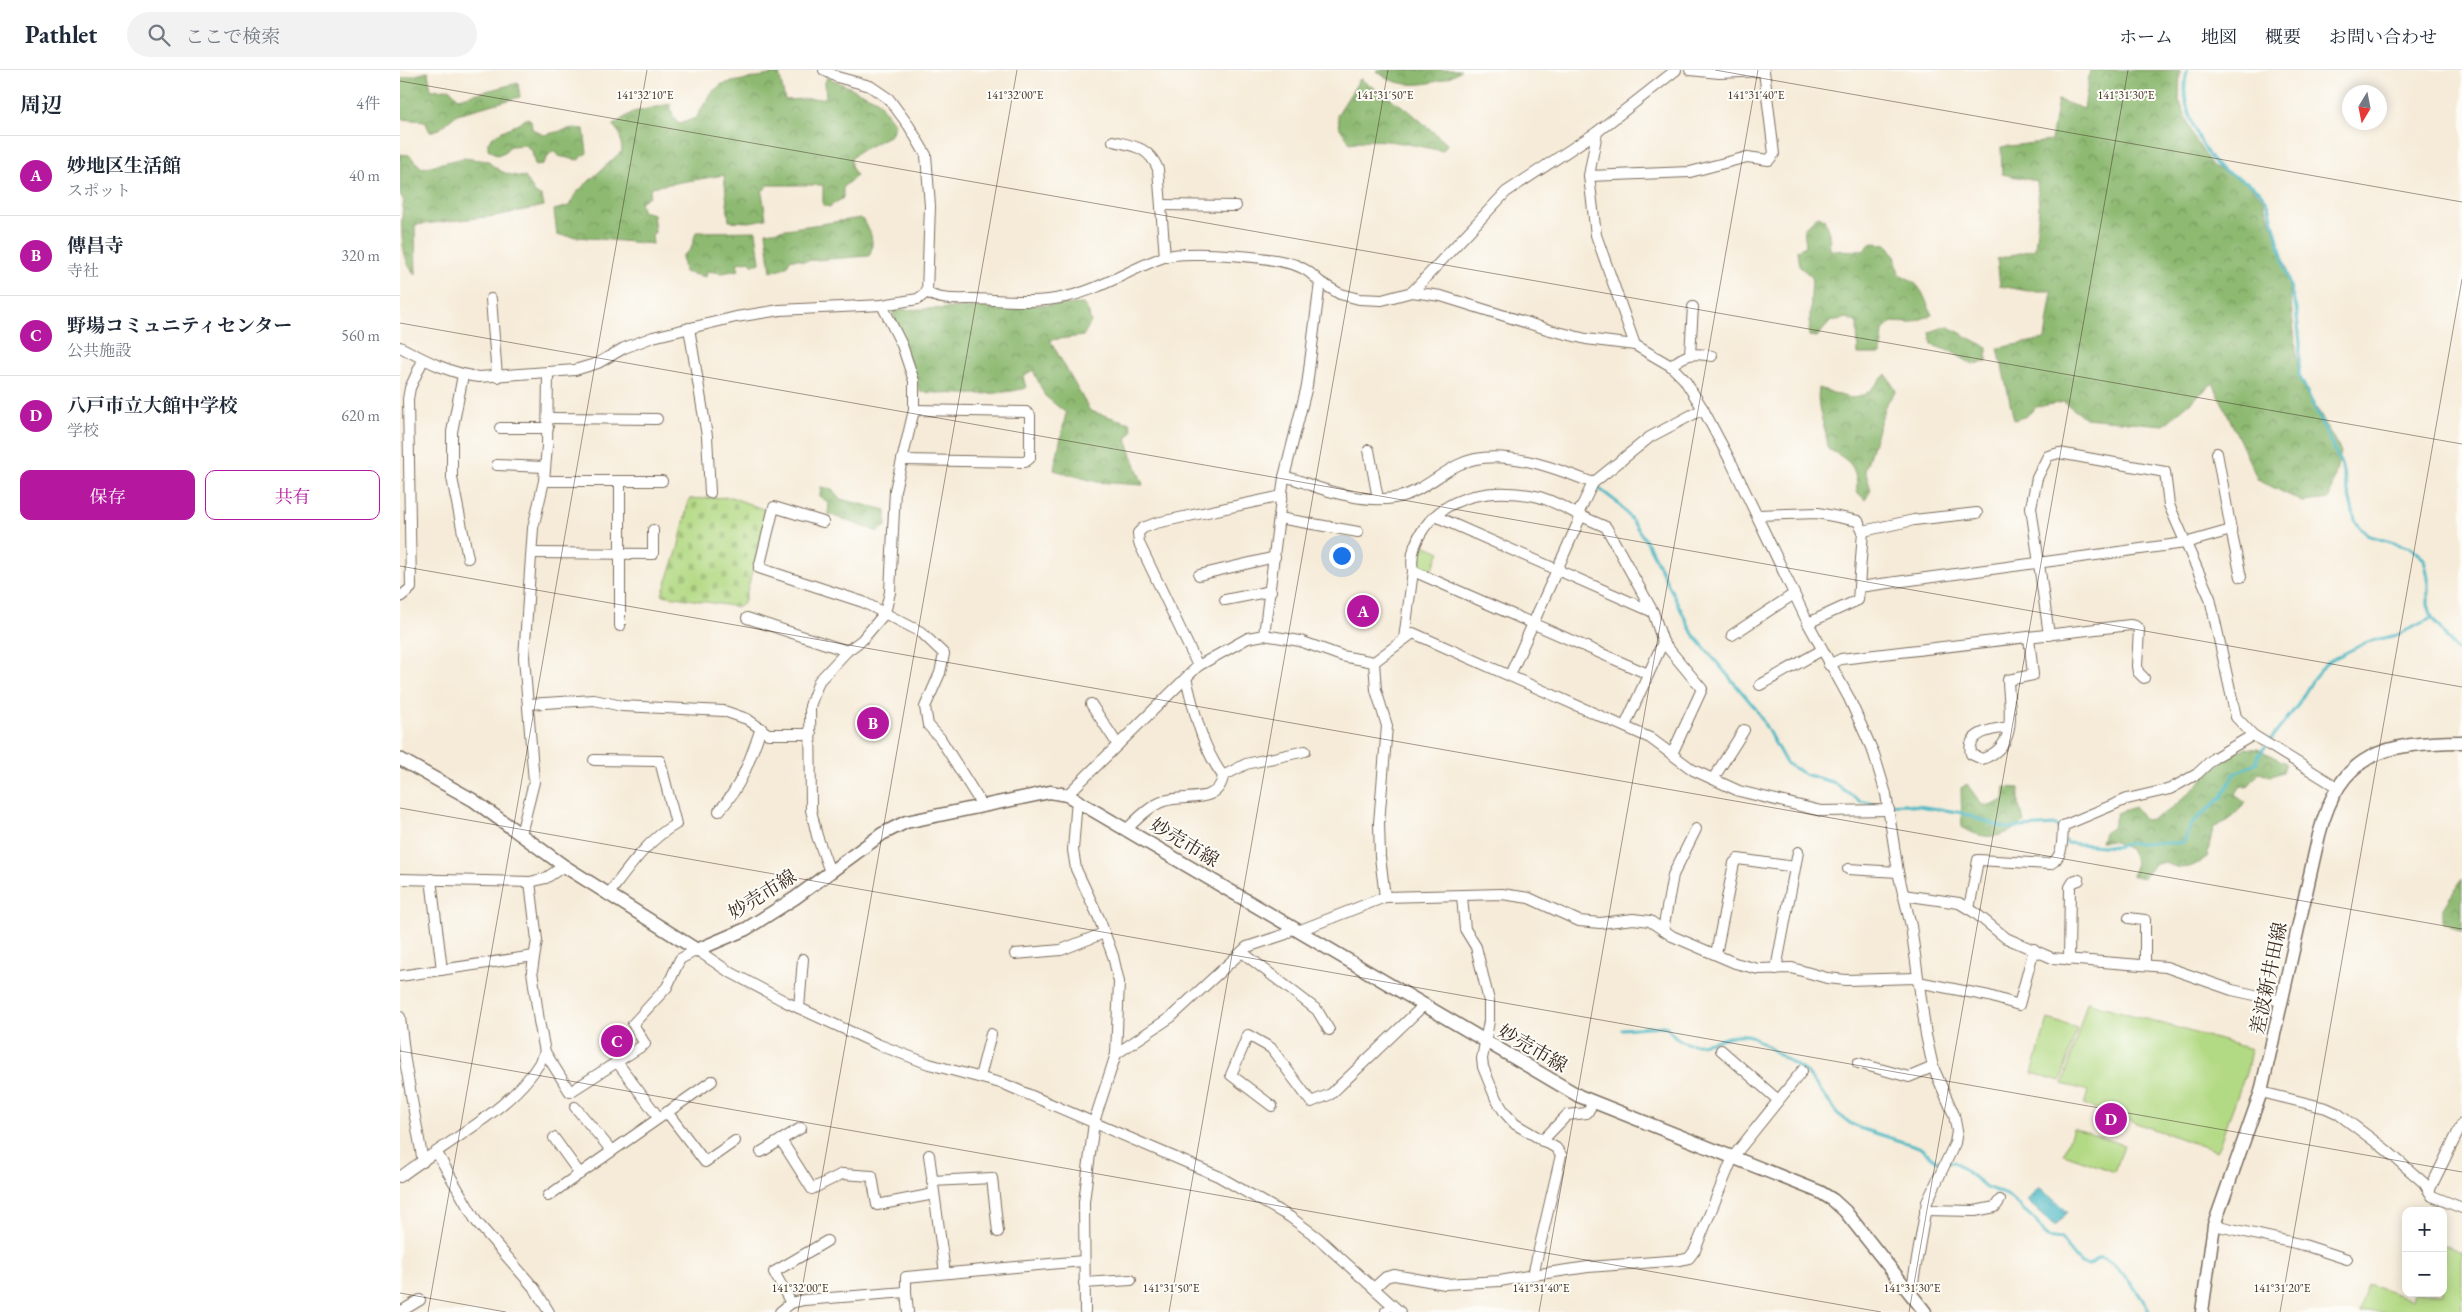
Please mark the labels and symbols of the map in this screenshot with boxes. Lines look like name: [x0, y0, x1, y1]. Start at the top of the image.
north arrow: [2342, 85, 2387, 130]
text: 141°32'10"E: [617, 87, 674, 103]
text: 141°32'00"E: [987, 87, 1044, 103]
text: 141°31'50"E: [1357, 87, 1414, 103]
text: 141°31'40"E: [1728, 87, 1785, 103]
text: 141°31'30"E: [2098, 87, 2155, 103]
your location: [1329, 543, 1355, 569]
pin: A: [1347, 592, 1379, 630]
pin: B: [857, 704, 889, 742]
street label: 妙売市線: [1146, 812, 1224, 873]
street label: 妙売市線: [723, 864, 801, 925]
street label: 差波新井田線: [2244, 920, 2293, 1036]
street label: 妙売市線: [1494, 1019, 1572, 1078]
pin: C: [601, 1022, 633, 1060]
pin: D: [2095, 1100, 2127, 1138]
text: 141°32'00"E: [772, 1280, 829, 1296]
text: 141°31'50"E: [1143, 1280, 1200, 1296]
text: 141°31'40"E: [1513, 1280, 1570, 1296]
text: 141°31'30"E: [1884, 1280, 1941, 1296]
text: 141°31'20"E: [2254, 1280, 2311, 1296]

